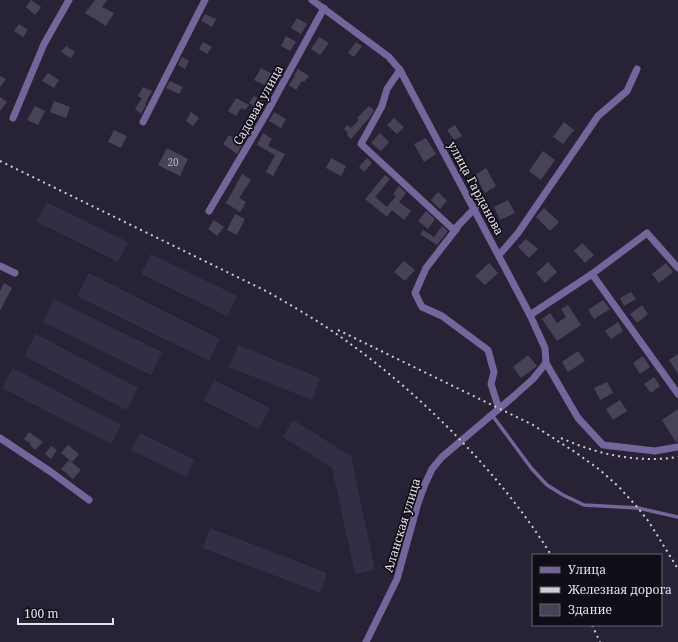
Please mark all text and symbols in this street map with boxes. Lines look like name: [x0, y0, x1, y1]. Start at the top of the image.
street label: Садовая улица: [229, 62, 287, 148]
street label: улица Гарданова: [444, 138, 508, 238]
house number: 20: [167, 155, 179, 169]
street label: Аланская улица: [380, 476, 424, 574]
legend: [532, 554, 662, 626]
text: Улица: [568, 561, 606, 578]
text: Железная дорога: [567, 581, 672, 598]
scale bar: [18, 600, 113, 626]
text: Здание: [568, 601, 612, 618]
text: 100 m: [24, 605, 59, 622]

